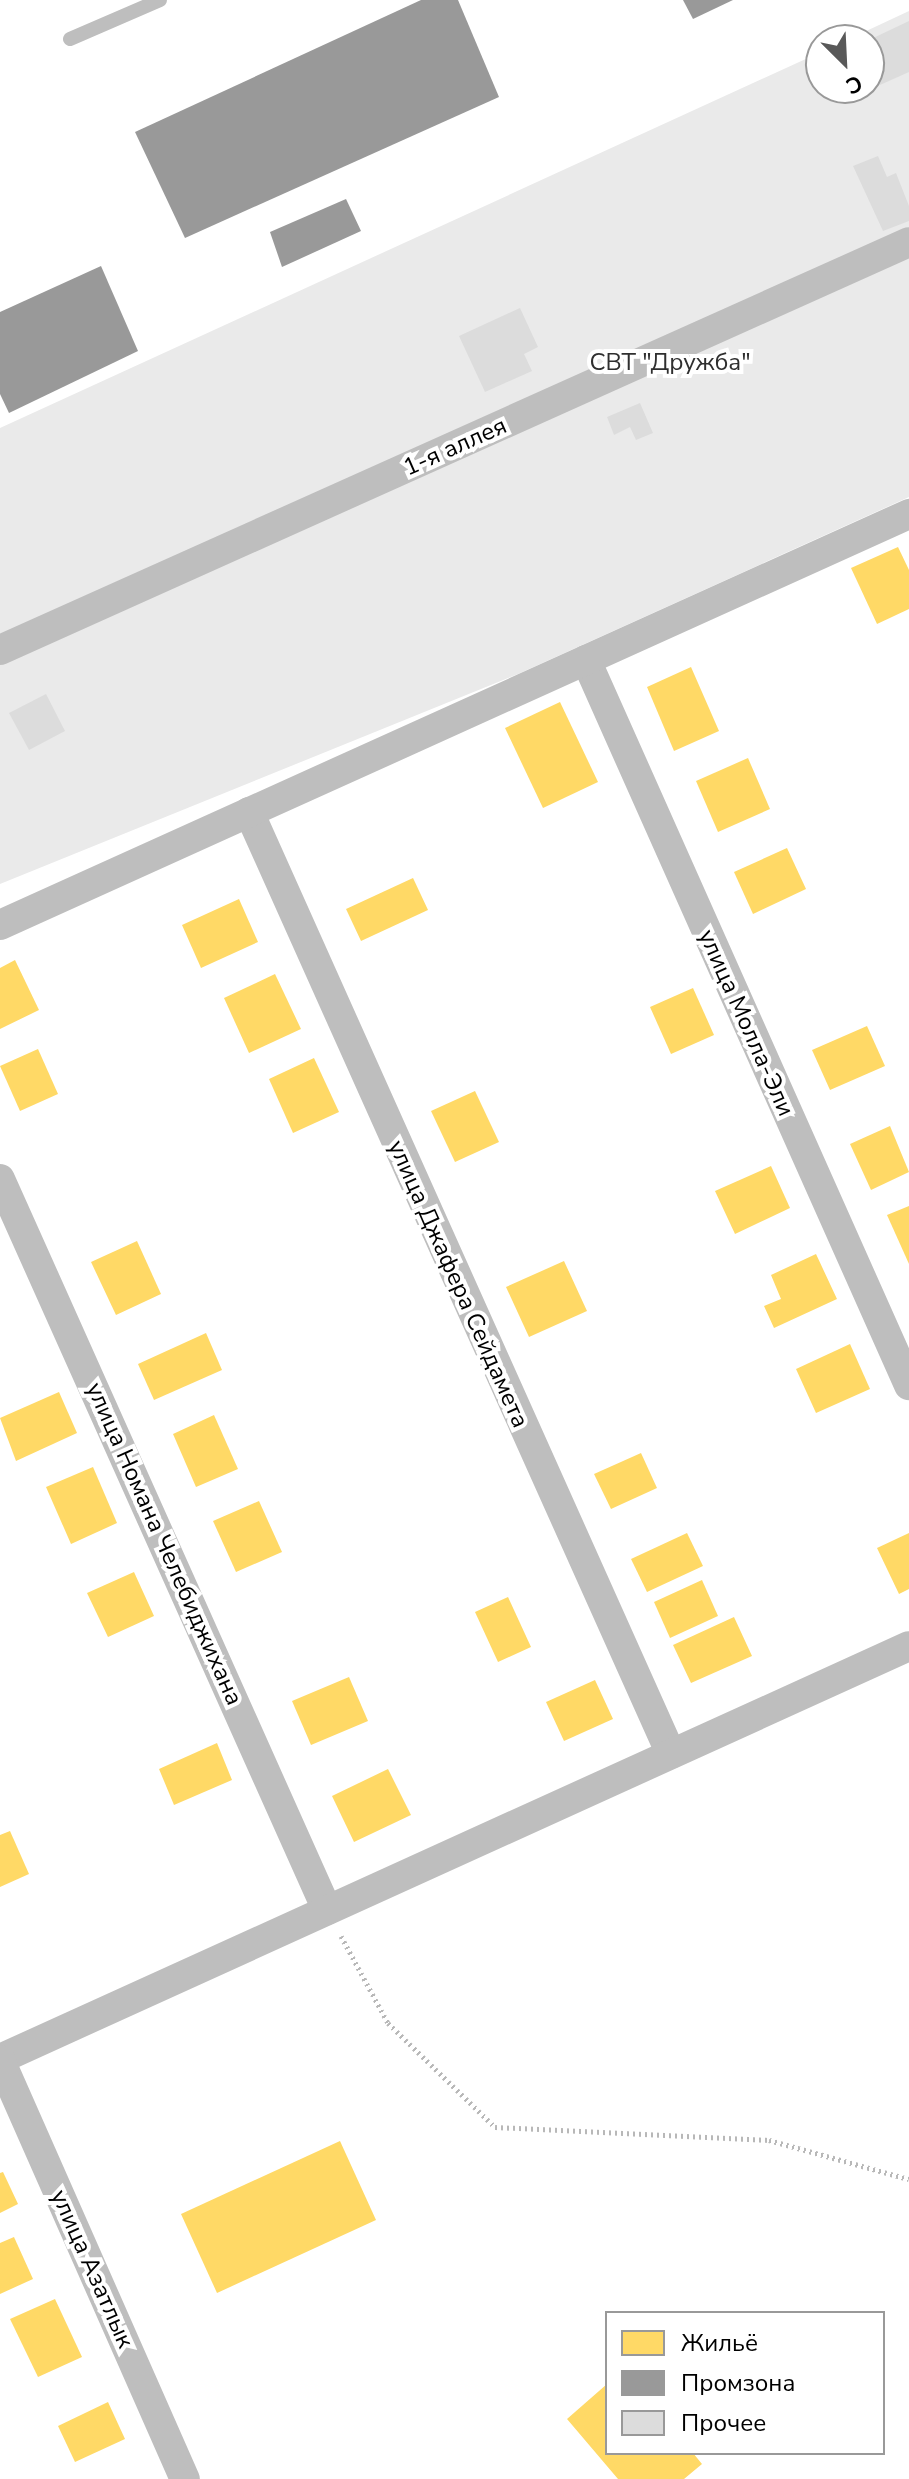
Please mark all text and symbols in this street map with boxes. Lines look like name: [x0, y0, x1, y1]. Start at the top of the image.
north arrow: [805, 24, 885, 104]
text: С: [841, 67, 867, 101]
park label: СВТ "Дружба": [589, 349, 751, 377]
street label: 1-я аллея: [399, 411, 511, 483]
street label: улица Молла-Эли: [692, 925, 800, 1121]
street label: улица Джафера Сейдамета: [382, 1136, 534, 1432]
street label: улица Номана Челебиджихана: [80, 1378, 248, 1710]
street label: улица Азатлык: [44, 2185, 140, 2353]
legend: [605, 2311, 885, 2455]
text: Жильё: [681, 2327, 758, 2359]
text: Промзона: [681, 2367, 795, 2399]
text: Прочее: [681, 2407, 766, 2439]

